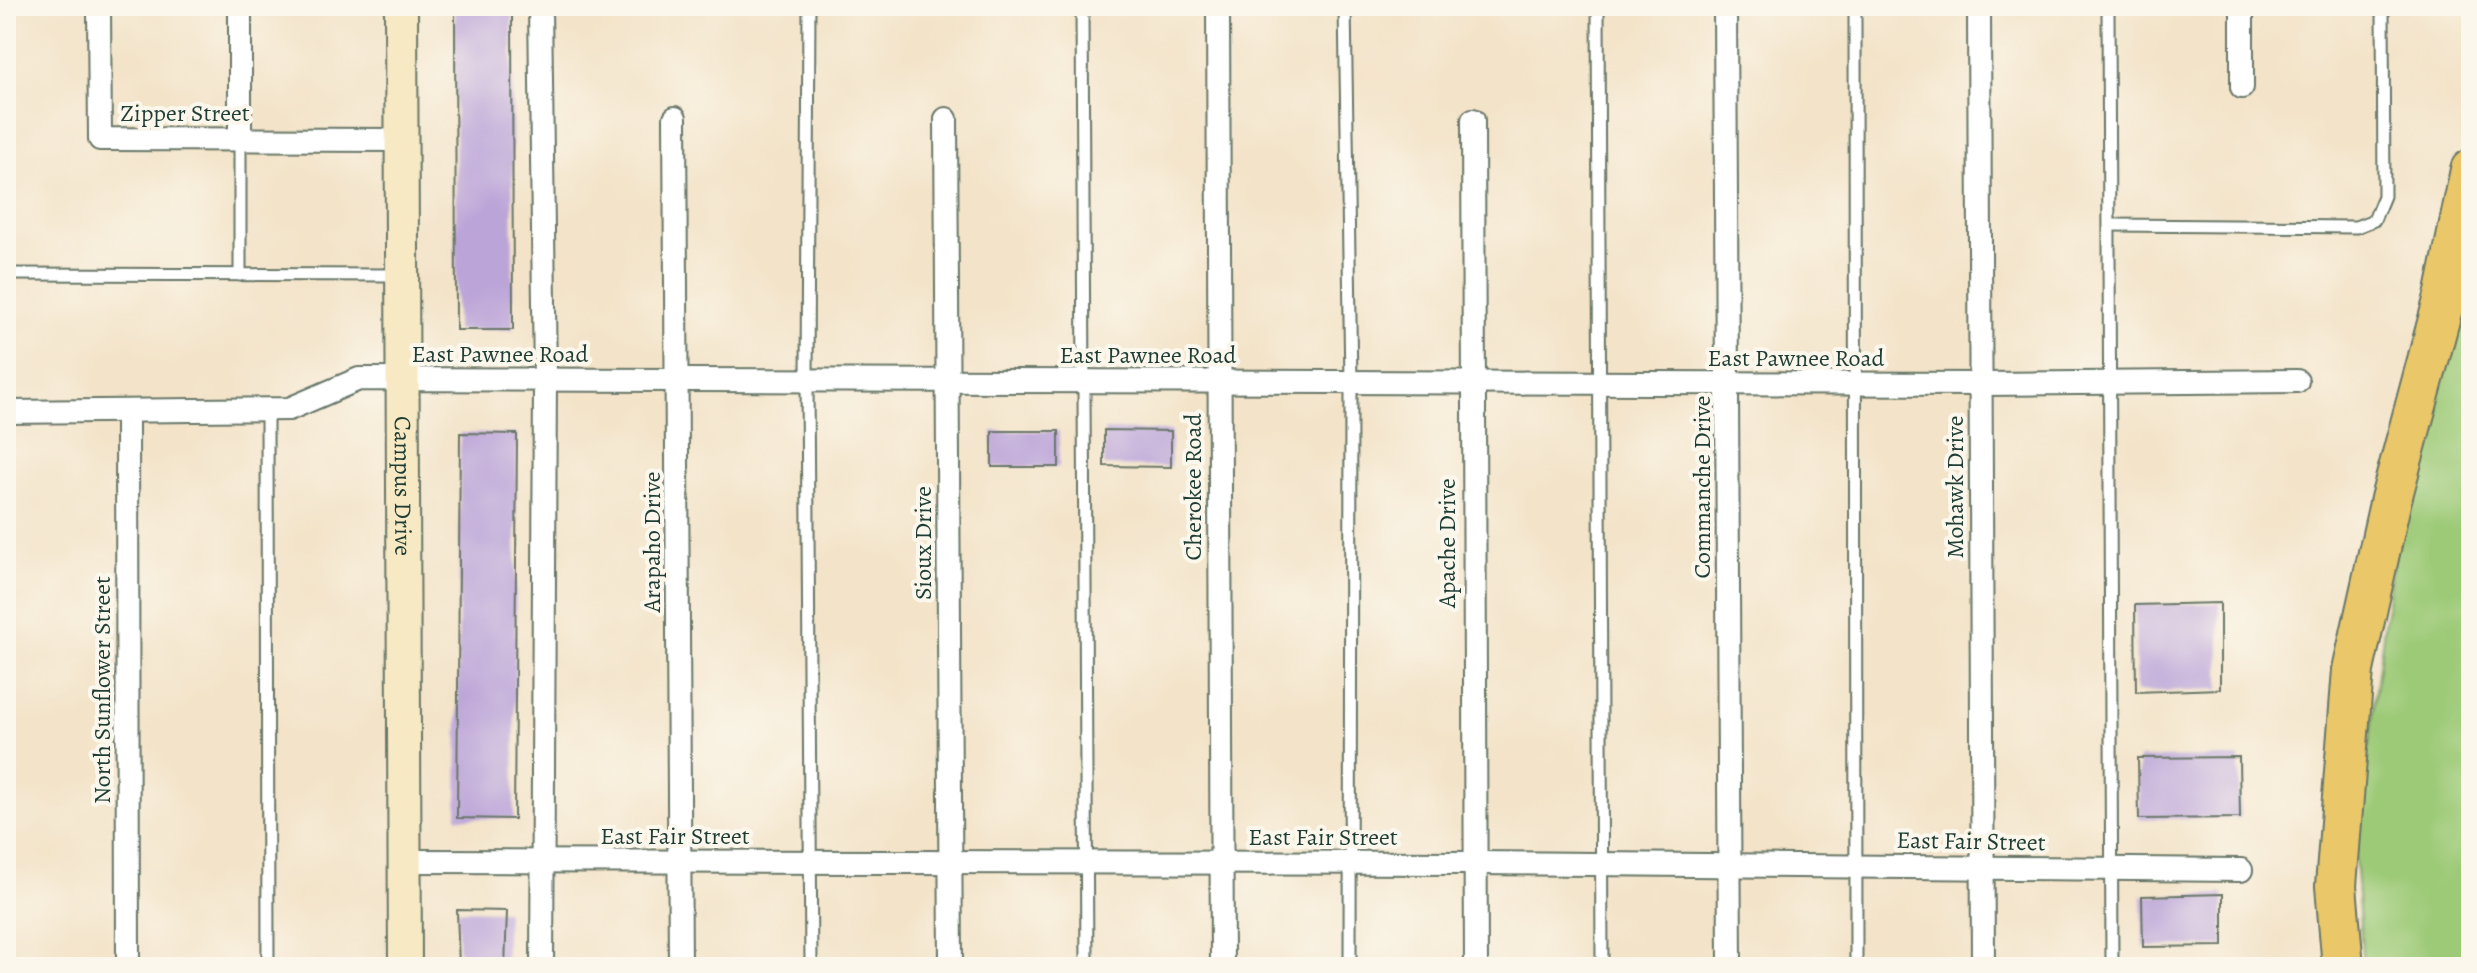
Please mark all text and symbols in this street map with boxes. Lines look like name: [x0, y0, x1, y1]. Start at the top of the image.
street label: Zipper Street: [120, 97, 250, 129]
street label: East Pawnee Road: [412, 338, 589, 370]
street label: East Pawnee Road: [1060, 339, 1237, 371]
street label: East Pawnee Road: [1708, 342, 1885, 374]
street label: Commanche Drive: [1686, 395, 1718, 579]
street label: Cherokee Road: [1177, 413, 1209, 561]
street label: Campus Drive: [387, 416, 419, 556]
street label: Mohawk Drive: [1939, 416, 1971, 558]
street label: Arapaho Drive: [636, 472, 668, 613]
street label: Apache Drive: [1431, 478, 1463, 609]
street label: Sioux Drive: [907, 486, 939, 600]
street label: North Sunflower Street: [86, 576, 118, 804]
street label: East Fair Street: [600, 820, 750, 852]
street label: East Fair Street: [1248, 821, 1398, 853]
street label: East Fair Street: [1896, 824, 2046, 858]

